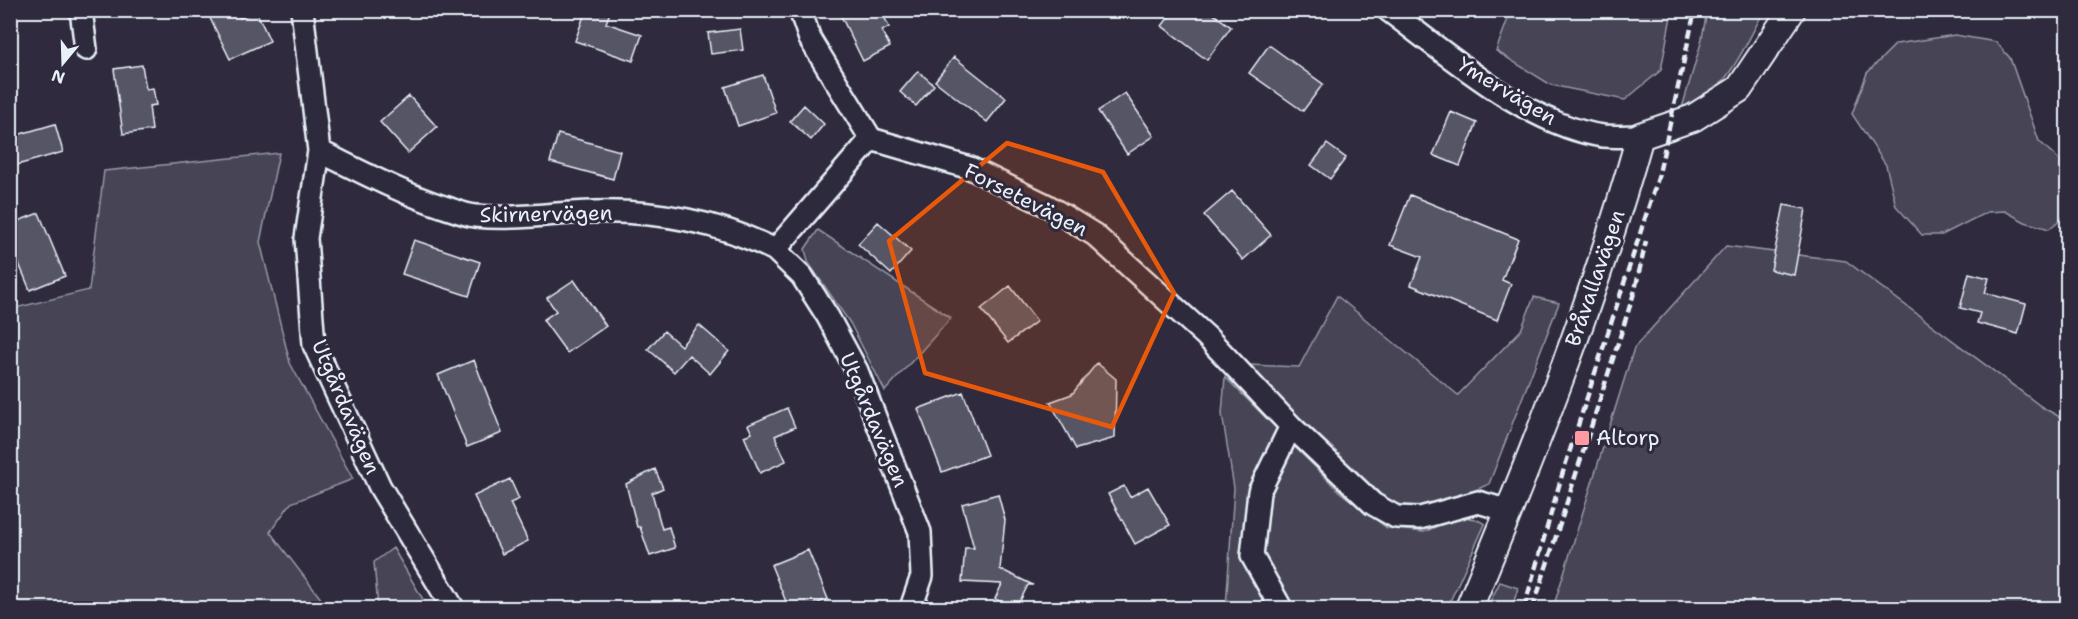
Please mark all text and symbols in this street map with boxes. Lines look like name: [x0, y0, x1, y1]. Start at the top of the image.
north arrow: [33, 33, 93, 93]
street label: Ymervägen: [1452, 50, 1562, 132]
text: N: [49, 65, 68, 89]
street label: Forsetevägen: [959, 157, 1093, 243]
street label: Skirnervägen: [479, 199, 613, 229]
street label: Bråvallavägen: [1559, 206, 1632, 350]
street label: Utgårdavägen: [305, 335, 387, 479]
street label: Utgårdavägen: [833, 348, 915, 492]
place label: Altorp: [1596, 424, 1660, 452]
marker: Altorp: [1573, 429, 1591, 447]

